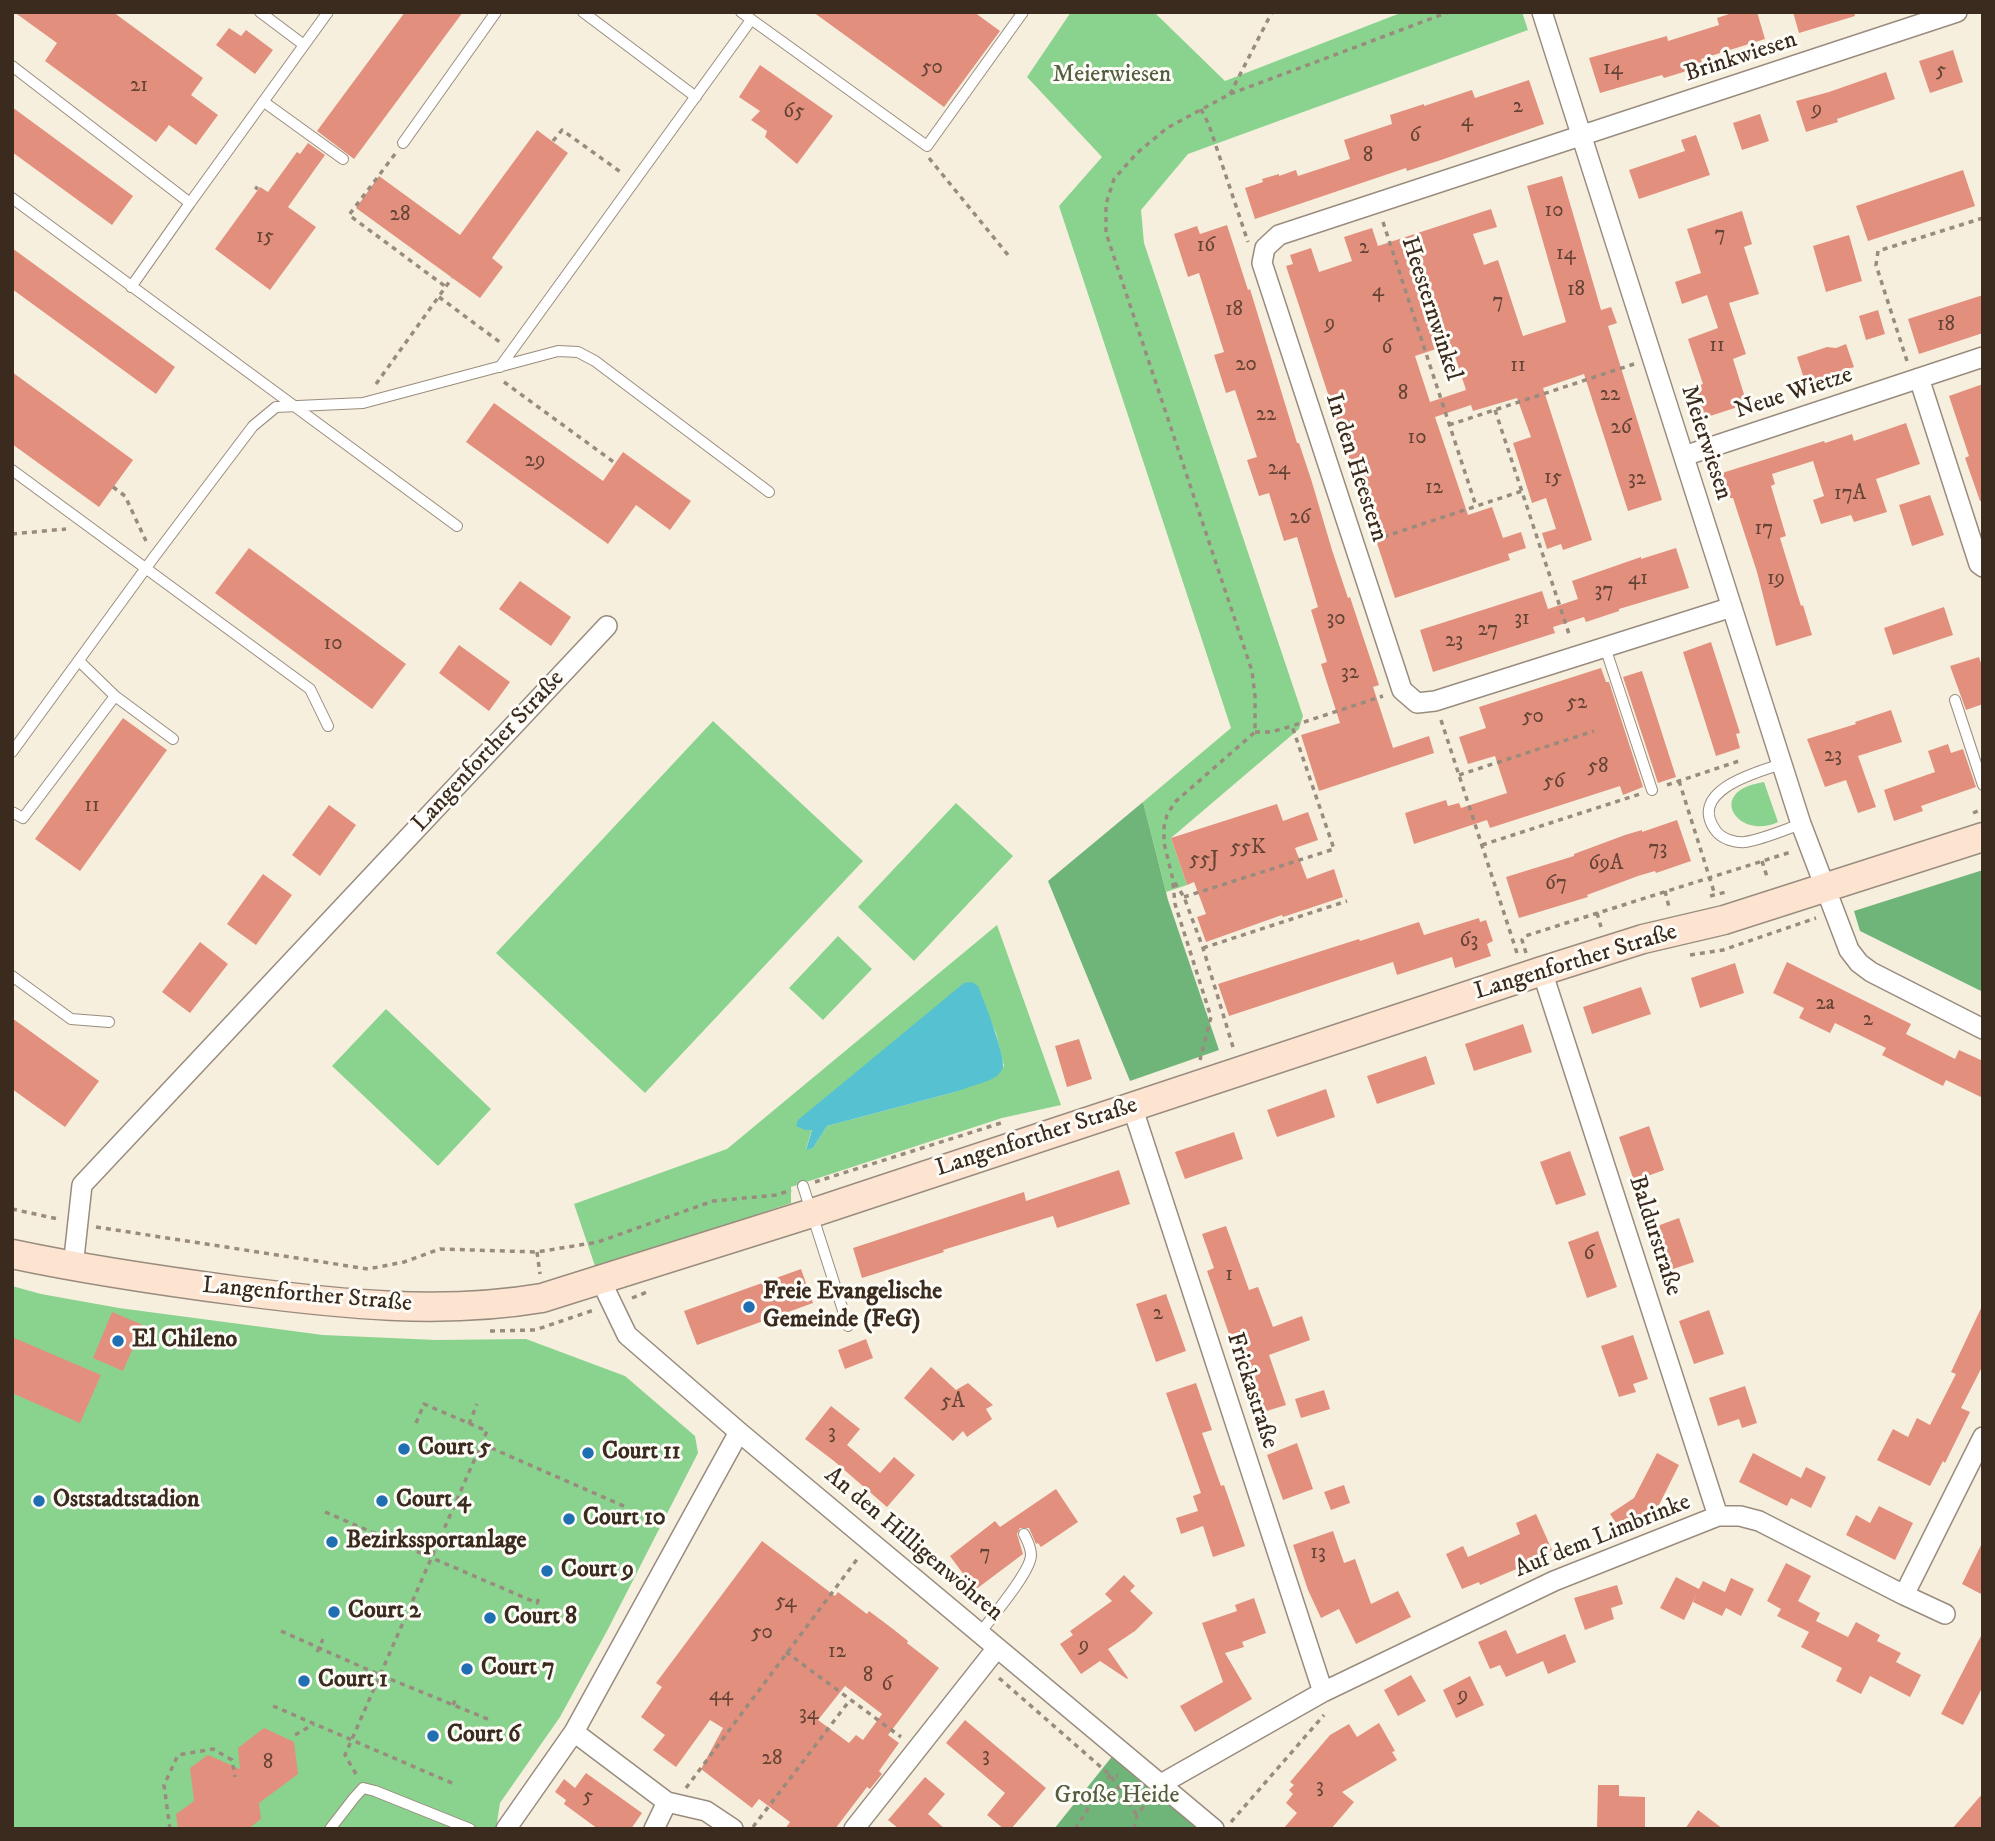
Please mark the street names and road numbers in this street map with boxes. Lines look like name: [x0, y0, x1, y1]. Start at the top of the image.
street label: Brinkwiesen: [1681, 26, 1801, 90]
street label: Heesternwinkel: [1393, 233, 1467, 385]
street label: Neue Wietze: [1732, 361, 1856, 427]
street label: Meierwiesen: [1673, 382, 1737, 504]
street label: In den Heestern: [1318, 390, 1392, 546]
street label: Langenforther Straße: [407, 665, 571, 839]
street label: Langenforther Straße: [1471, 918, 1681, 1008]
street label: Langenforther Straße: [933, 1092, 1141, 1184]
street label: Baldurstraße: [1621, 1172, 1687, 1300]
street label: Langenforther Straße: [201, 1272, 413, 1320]
street label: Frickastraße: [1219, 1329, 1283, 1453]
street label: An den Hilligenwöhren: [818, 1462, 1008, 1628]
street label: Auf dem Limbrinke: [1511, 1489, 1695, 1585]

